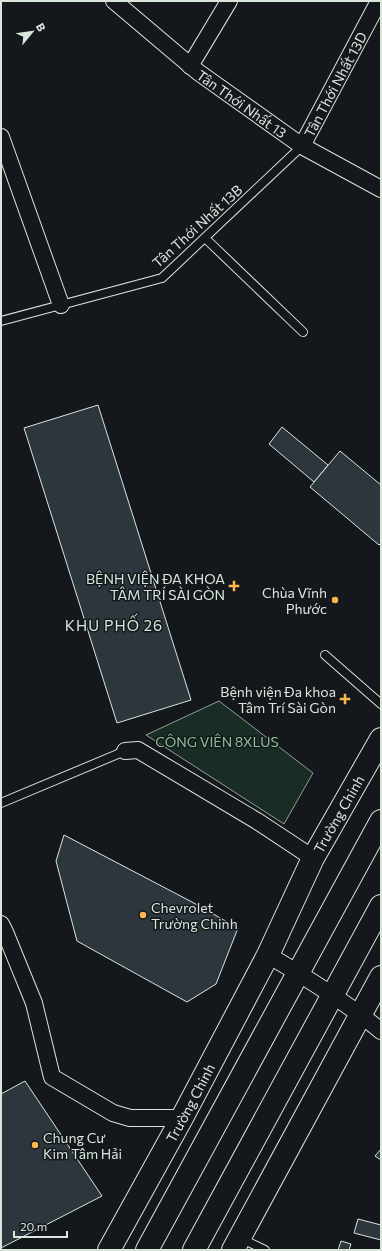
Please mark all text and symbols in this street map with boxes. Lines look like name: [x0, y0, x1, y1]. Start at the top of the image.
north arrow: [12, 12, 52, 52]
text: B: [34, 21, 49, 33]
street label: Tân Thới Nhất 13D: [300, 29, 370, 140]
street label: Tân Thới Nhất 13: [194, 66, 290, 141]
street label: Tân Thới Nhất 13B: [149, 181, 245, 271]
place label: BỆNH VIỆN ĐA KHOA TÂM TRÍ SÀI GÒN: [86, 570, 225, 603]
marker: BỆNH VIỆN ĐA KHOA TÂM TRÍ SÀI GÒN: [228, 580, 240, 592]
place label: Chùa Vĩnh Phước: [262, 584, 327, 617]
marker: Chùa Vĩnh Phước: [330, 595, 340, 605]
district label: KHU PHỐ 26: [65, 613, 163, 634]
place label: Bệnh viện Đa khoa Tâm Trí Sài Gòn: [220, 683, 336, 716]
marker: Bệnh viện Đa khoa Tâm Trí Sài Gòn: [339, 693, 351, 705]
park label: CÔNG VIÊN 8XLUS: [155, 733, 279, 750]
street label: Trường Chinh: [309, 772, 367, 856]
place label: Chevrolet Trường Chinh: [151, 899, 238, 932]
marker: Chevrolet Trường Chinh: [138, 910, 148, 920]
street label: Trường Chinh: [162, 1060, 218, 1145]
place label: Chung Cư Kim Tâm Hải: [43, 1129, 122, 1162]
marker: Chung Cư Kim Tâm Hải: [30, 1140, 40, 1150]
scale bar: [14, 1213, 67, 1239]
text: 20 m: [20, 1219, 47, 1233]

